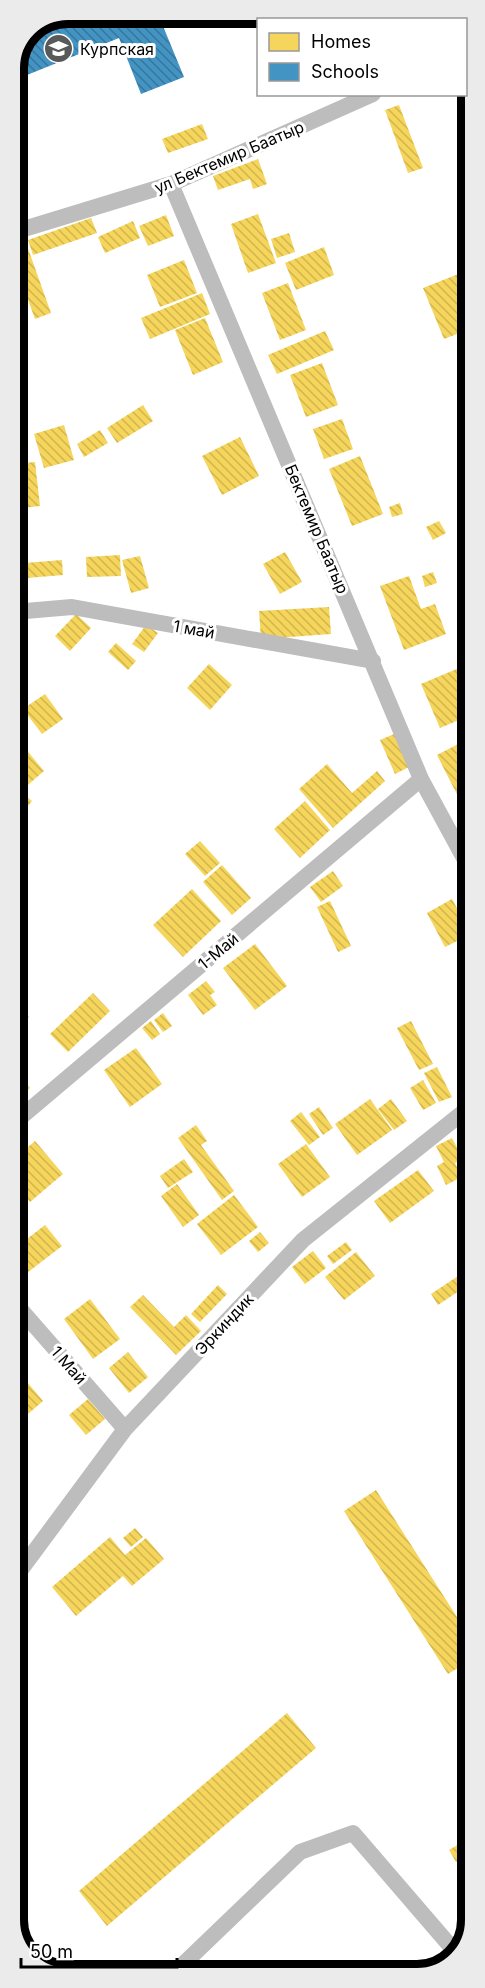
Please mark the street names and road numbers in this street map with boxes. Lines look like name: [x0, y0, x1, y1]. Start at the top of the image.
street label: ул Бектемир Баатыр: [151, 116, 307, 198]
street label: Бектемир Баатыр: [281, 461, 353, 597]
street label: 1 май: [172, 616, 216, 642]
street label: 1-Май: [194, 928, 242, 974]
street label: Эркиндик: [190, 1289, 258, 1359]
street label: 1 Май: [47, 1342, 91, 1388]

